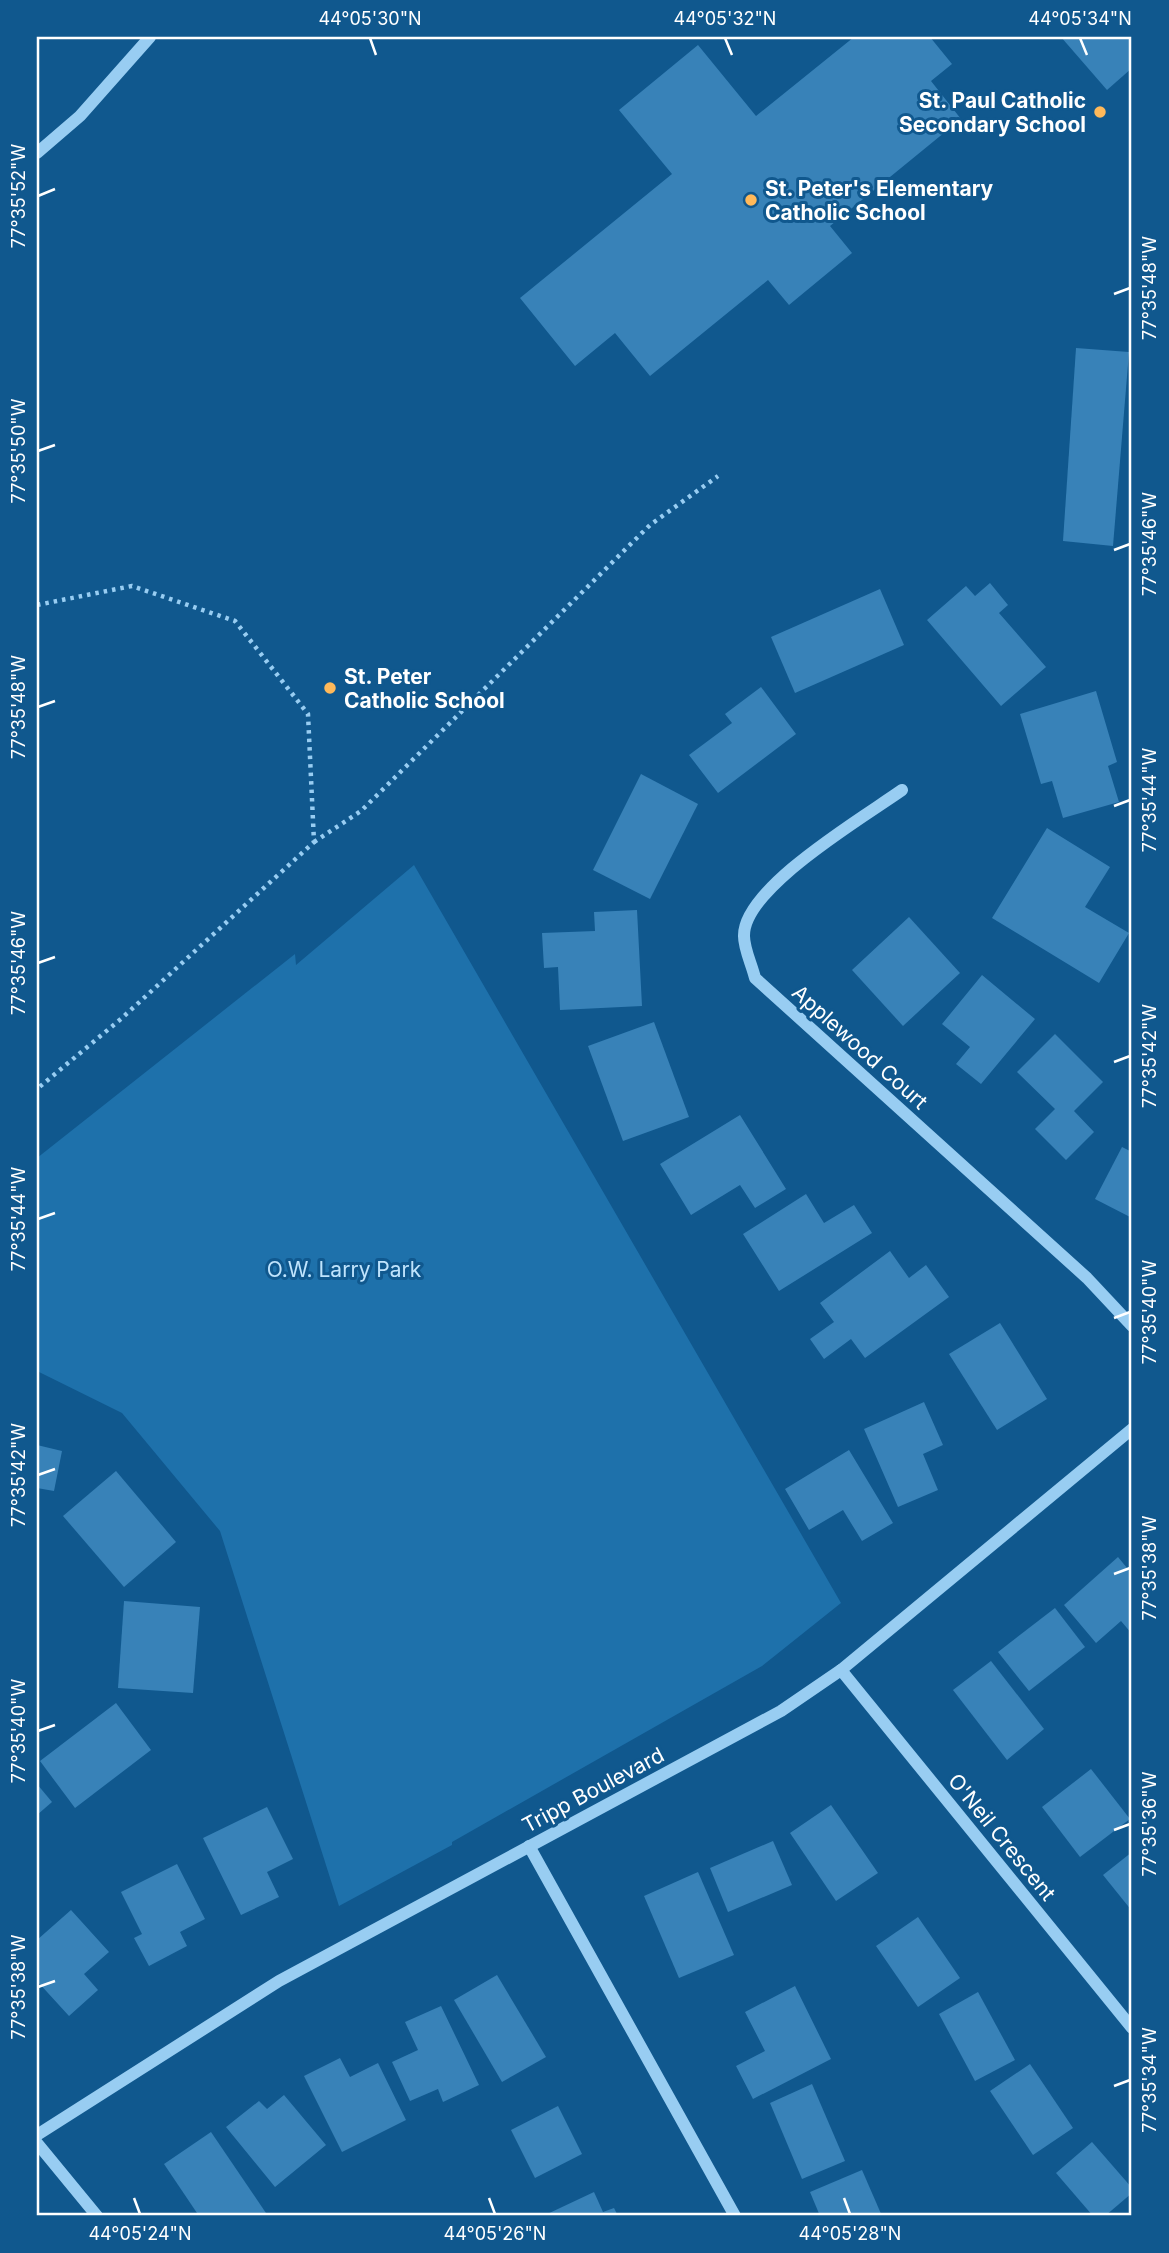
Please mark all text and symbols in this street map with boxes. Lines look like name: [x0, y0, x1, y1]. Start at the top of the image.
text: 44°05'30"N: [318, 8, 422, 29]
text: 44°05'32"N: [674, 8, 776, 29]
text: 44°05'34"N: [1028, 8, 1132, 29]
place label: St. Paul Catholic Secondary School: [899, 88, 1086, 137]
marker: St. Paul Catholic Secondary School: [1092, 104, 1108, 120]
text: 77°35'52"W: [8, 144, 29, 248]
place label: St. Peter's Elementary Catholic School: [765, 176, 994, 225]
marker: St. Peter's Elementary Catholic School: [743, 192, 759, 208]
text: 77°35'48"W: [1139, 236, 1160, 340]
text: 77°35'50"W: [8, 398, 29, 503]
text: 77°35'46"W: [1139, 492, 1160, 596]
text: 77°35'48"W: [8, 655, 29, 759]
place label: St. Peter Catholic School: [344, 664, 505, 713]
marker: St. Peter Catholic School: [322, 680, 338, 696]
text: 77°35'44"W: [1139, 747, 1160, 852]
text: 77°35'46"W: [8, 911, 29, 1015]
street label: Applewood Court: [787, 980, 933, 1114]
text: 77°35'42"W: [1139, 1004, 1160, 1108]
text: 77°35'44"W: [8, 1166, 29, 1271]
park label: O.W. Larry Park: [267, 1257, 422, 1282]
text: 77°35'40"W: [1139, 1260, 1160, 1364]
text: 77°35'42"W: [8, 1423, 29, 1527]
text: 77°35'38"W: [1139, 1515, 1160, 1620]
text: 77°35'40"W: [8, 1679, 29, 1783]
street label: Tripp Boulevard: [518, 1742, 668, 1838]
street label: O'Neil Crescent: [943, 1768, 1061, 1906]
text: 77°35'36"W: [1139, 1771, 1160, 1876]
text: 77°35'38"W: [8, 1934, 29, 2039]
text: 77°35'34"W: [1139, 2027, 1160, 2133]
text: 44°05'24"N: [88, 2223, 192, 2244]
text: 44°05'26"N: [444, 2223, 546, 2244]
text: 44°05'28"N: [799, 2223, 901, 2244]

